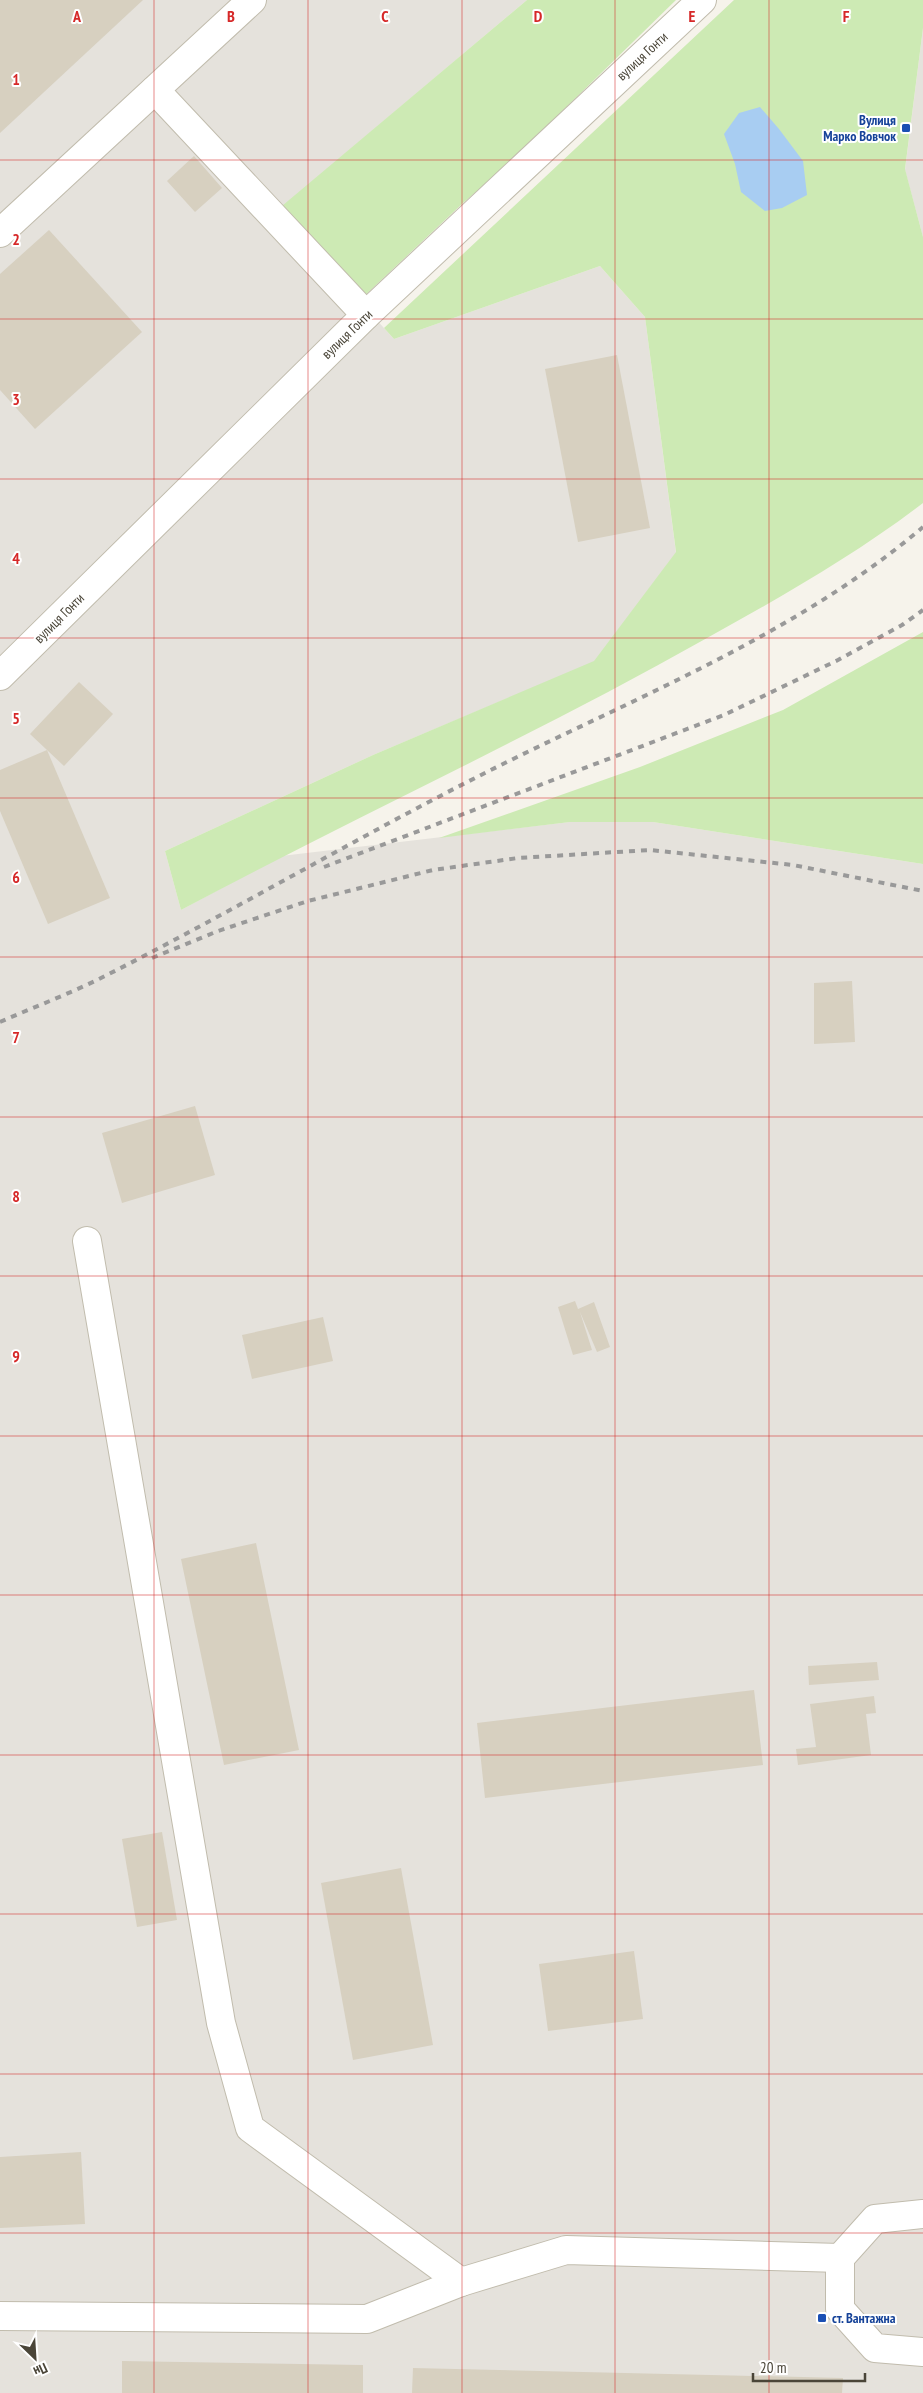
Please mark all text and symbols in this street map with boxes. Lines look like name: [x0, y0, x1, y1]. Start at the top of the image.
text: A: [72, 6, 82, 26]
text: B: [227, 6, 235, 26]
text: C: [381, 6, 389, 26]
text: D: [534, 6, 543, 26]
text: E: [689, 6, 696, 26]
text: F: [843, 6, 850, 26]
street label: вулиця Гонти: [613, 28, 671, 84]
text: 1: [12, 69, 20, 89]
place label: Вулиця Марко Вовчок: [823, 111, 896, 145]
marker: Вулиця Марко Вовчок: [900, 122, 912, 134]
text: 2: [12, 229, 20, 249]
street label: вулиця Гонти: [318, 305, 376, 363]
text: 3: [12, 389, 20, 409]
text: 4: [12, 548, 20, 568]
street label: вулиця Гонти: [30, 589, 88, 647]
text: 5: [12, 708, 20, 728]
text: 6: [12, 867, 20, 887]
text: 7: [12, 1027, 20, 1047]
text: 8: [12, 1186, 20, 1206]
text: 9: [12, 1346, 20, 1366]
place label: ст. Вантажна: [832, 2309, 896, 2327]
marker: ст. Вантажна: [816, 2312, 828, 2324]
north arrow: [10, 2333, 60, 2383]
scale bar: [753, 2350, 866, 2382]
text: 20 m: [760, 2358, 786, 2377]
text: Пн: [31, 2359, 50, 2381]

